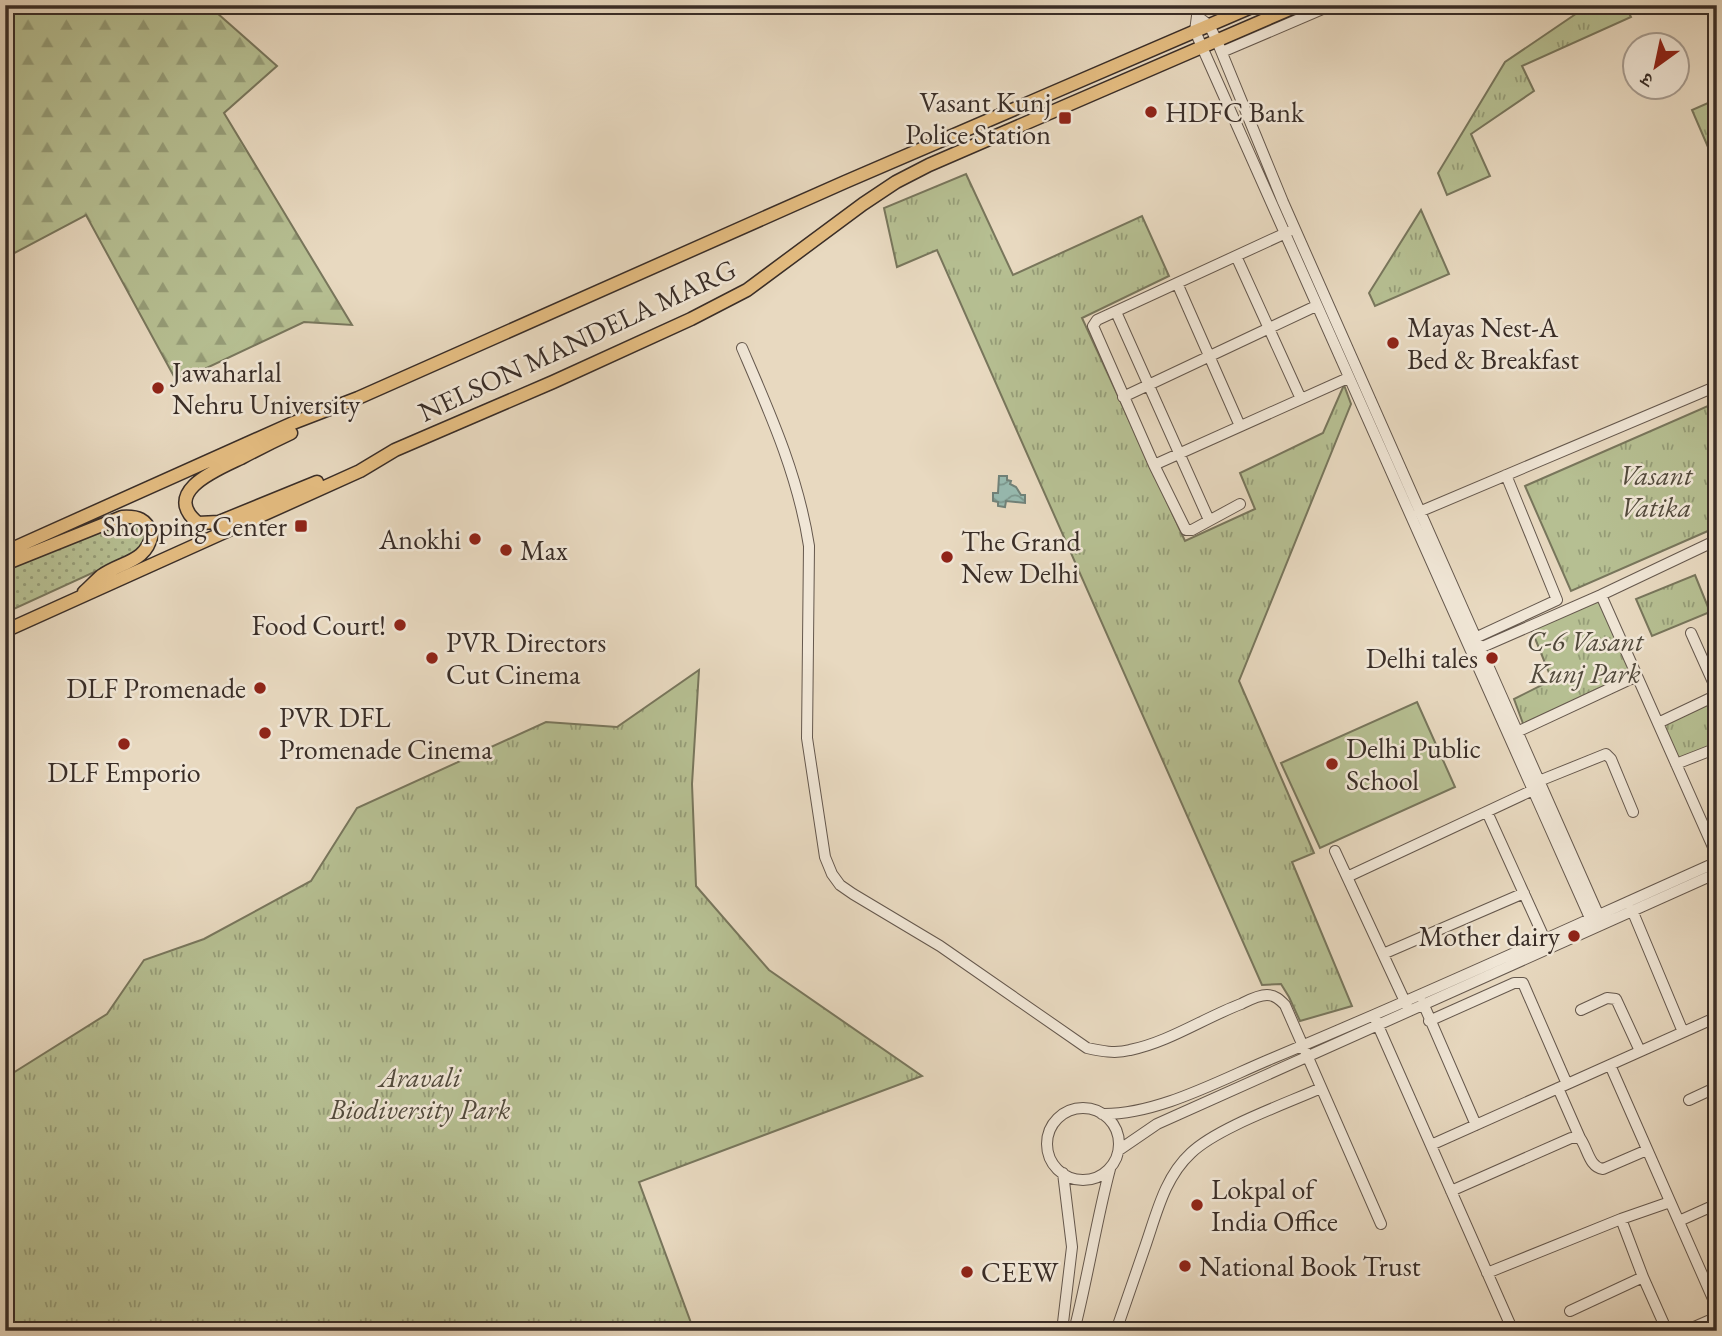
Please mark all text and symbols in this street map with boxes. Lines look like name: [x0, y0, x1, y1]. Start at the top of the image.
north arrow: [1620, 32, 1690, 102]
text: उ: [1635, 66, 1660, 94]
place label: Vasant Kunj Police Station: [905, 84, 1051, 152]
place label: HDFC Bank: [1165, 94, 1305, 130]
marker: HDFC Bank: [1143, 104, 1159, 120]
marker: Vasant Kunj Police Station: [1057, 110, 1073, 126]
street label: NELSON MANDELA MARG: [412, 250, 742, 430]
place label: Mayas Nest-A Bed & Breakfast: [1407, 309, 1579, 377]
marker: Mayas Nest-A Bed & Breakfast: [1385, 335, 1401, 351]
place label: Jawaharlal Nehru University: [170, 354, 361, 422]
marker: Jawaharlal Nehru University: [150, 380, 166, 396]
park label: Vasant Vatika: [1620, 457, 1694, 525]
place label: Shopping Center: [103, 508, 288, 544]
marker: Shopping Center: [293, 518, 309, 534]
place label: Anokhi: [378, 521, 461, 557]
place label: The Grand New Delhi: [961, 523, 1081, 591]
marker: Anokhi: [467, 531, 483, 547]
place label: Max: [520, 532, 568, 568]
marker: Max: [498, 542, 514, 558]
marker: The Grand New Delhi: [939, 549, 955, 565]
place label: Food Court!: [251, 607, 386, 643]
marker: Food Court!: [392, 617, 408, 633]
park label: C-6 Vasant Kunj Park: [1526, 623, 1645, 691]
place label: PVR Directors Cut Cinema: [446, 624, 606, 692]
place label: Delhi tales: [1366, 640, 1478, 676]
marker: PVR Directors Cut Cinema: [424, 650, 440, 666]
marker: Delhi tales: [1484, 650, 1500, 666]
place label: DLF Promenade: [66, 670, 246, 706]
marker: DLF Promenade: [252, 680, 268, 696]
place label: PVR DFL Promenade Cinema: [279, 699, 493, 767]
marker: PVR DFL Promenade Cinema: [257, 725, 273, 741]
place label: Delhi Public School: [1346, 730, 1481, 798]
marker: DLF Emporio: [116, 736, 132, 752]
place label: DLF Emporio: [47, 754, 201, 790]
marker: Delhi Public School: [1324, 756, 1340, 772]
place label: Mother dairy: [1419, 918, 1561, 954]
marker: Mother dairy: [1566, 928, 1582, 944]
park label: Aravali Biodiversity Park: [329, 1059, 511, 1127]
place label: Lokpal of India Office: [1211, 1171, 1338, 1239]
marker: Lokpal of India Office: [1189, 1197, 1205, 1213]
place label: National Book Trust: [1199, 1248, 1421, 1284]
place label: CEEW: [981, 1254, 1059, 1290]
marker: National Book Trust: [1177, 1258, 1193, 1274]
marker: CEEW: [959, 1264, 975, 1280]

